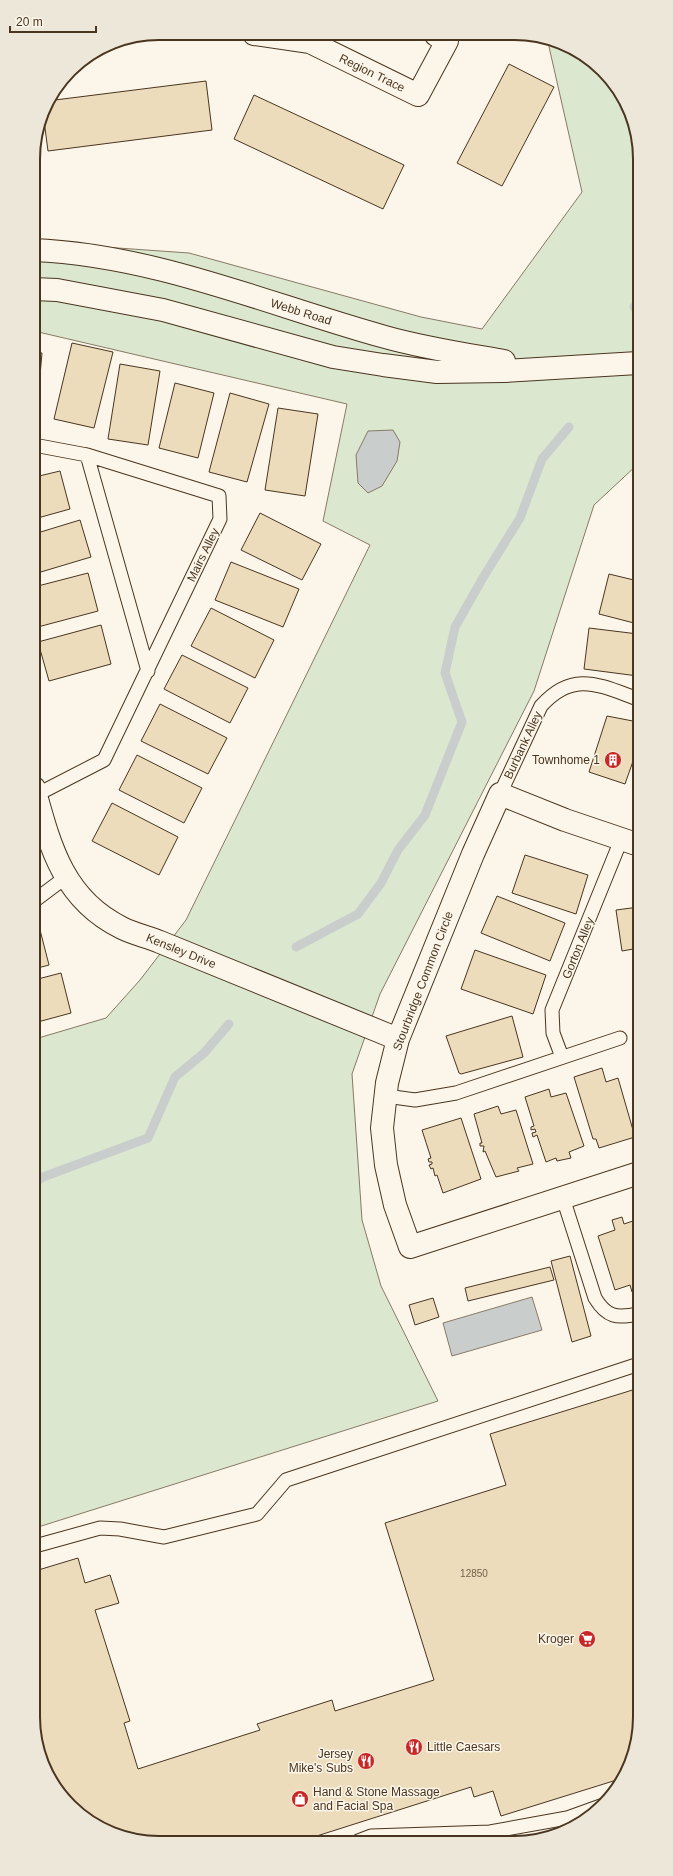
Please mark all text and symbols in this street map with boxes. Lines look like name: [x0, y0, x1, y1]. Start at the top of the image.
scale bar: [10, 8, 96, 34]
text: 20 m: [16, 15, 43, 29]
street label: Region Trace: [337, 51, 407, 95]
street label: Webb Road: [269, 296, 333, 328]
street label: Mairs Alley: [184, 526, 222, 584]
street label: Burbank Alley: [501, 709, 545, 781]
building icon: Townhome 1: [603, 750, 623, 770]
place label: Townhome 1: [532, 753, 600, 767]
street label: Stourbridge Common Circle: [390, 909, 456, 1053]
street label: Gorton Alley: [559, 915, 597, 981]
street label: Kensley Drive: [144, 931, 218, 971]
house number: 12850: [460, 1568, 488, 1579]
supermarket icon: Kroger: [577, 1629, 597, 1649]
place label: Kroger: [538, 1632, 574, 1646]
restaurant icon: Little Caesars: [404, 1737, 424, 1757]
place label: Little Caesars: [427, 1740, 500, 1754]
place label: Jersey Mike's Subs: [289, 1747, 353, 1775]
restaurant icon: Jersey Mike's Subs: [356, 1751, 376, 1771]
place label: Hand & Stone Massage and Facial Spa: [313, 1785, 440, 1813]
shop icon: Hand & Stone Massage and Facial Spa: [290, 1789, 310, 1809]

